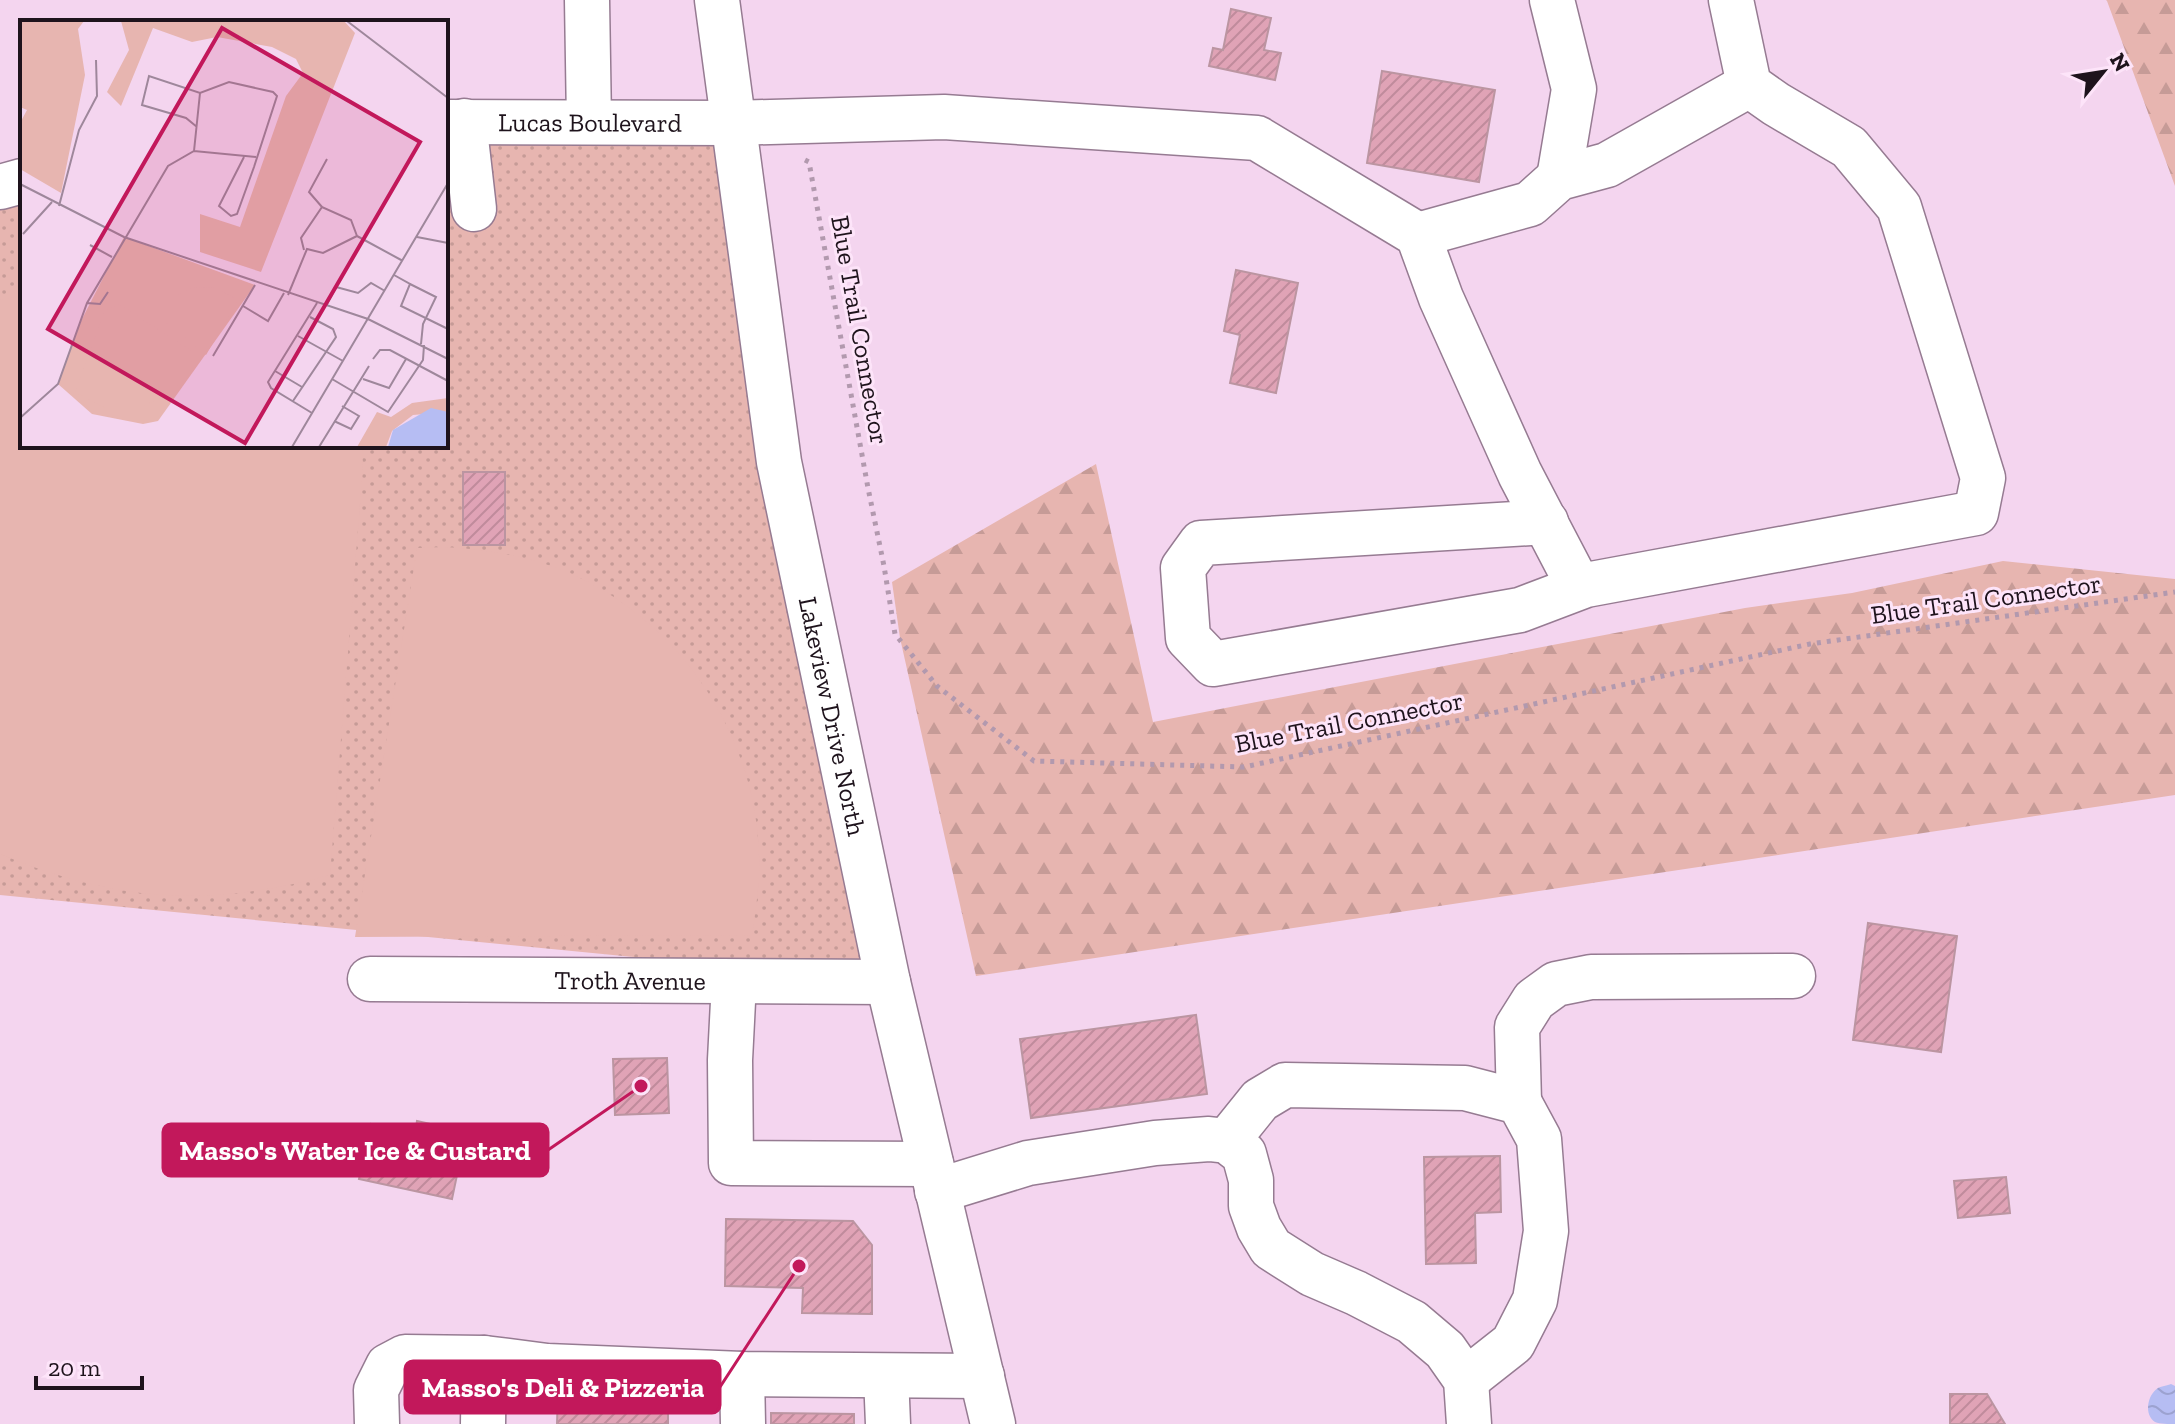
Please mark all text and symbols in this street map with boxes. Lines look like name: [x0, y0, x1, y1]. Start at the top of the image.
inset map: [20, 20, 448, 448]
north arrow: [2063, 32, 2143, 112]
text: N: [2104, 48, 2136, 76]
street label: Lucas Boulevard: [498, 106, 682, 139]
street label: Blue Trail Connector: [824, 213, 896, 447]
street label: Blue Trail Connector: [1869, 567, 2103, 631]
street label: Lakeview Drive North: [792, 594, 873, 839]
street label: Blue Trail Connector: [1232, 684, 1466, 760]
street label: Troth Avenue: [554, 964, 706, 997]
callout: Masso's Water Ice & Custard: [163, 1124, 548, 1176]
text: Masso's Water Ice & Custard: [179, 1134, 531, 1167]
scale bar: [36, 1340, 142, 1390]
text: 20 m: [48, 1353, 101, 1382]
callout: Masso's Deli & Pizzeria: [405, 1361, 720, 1413]
text: Masso's Deli & Pizzeria: [422, 1371, 704, 1404]

